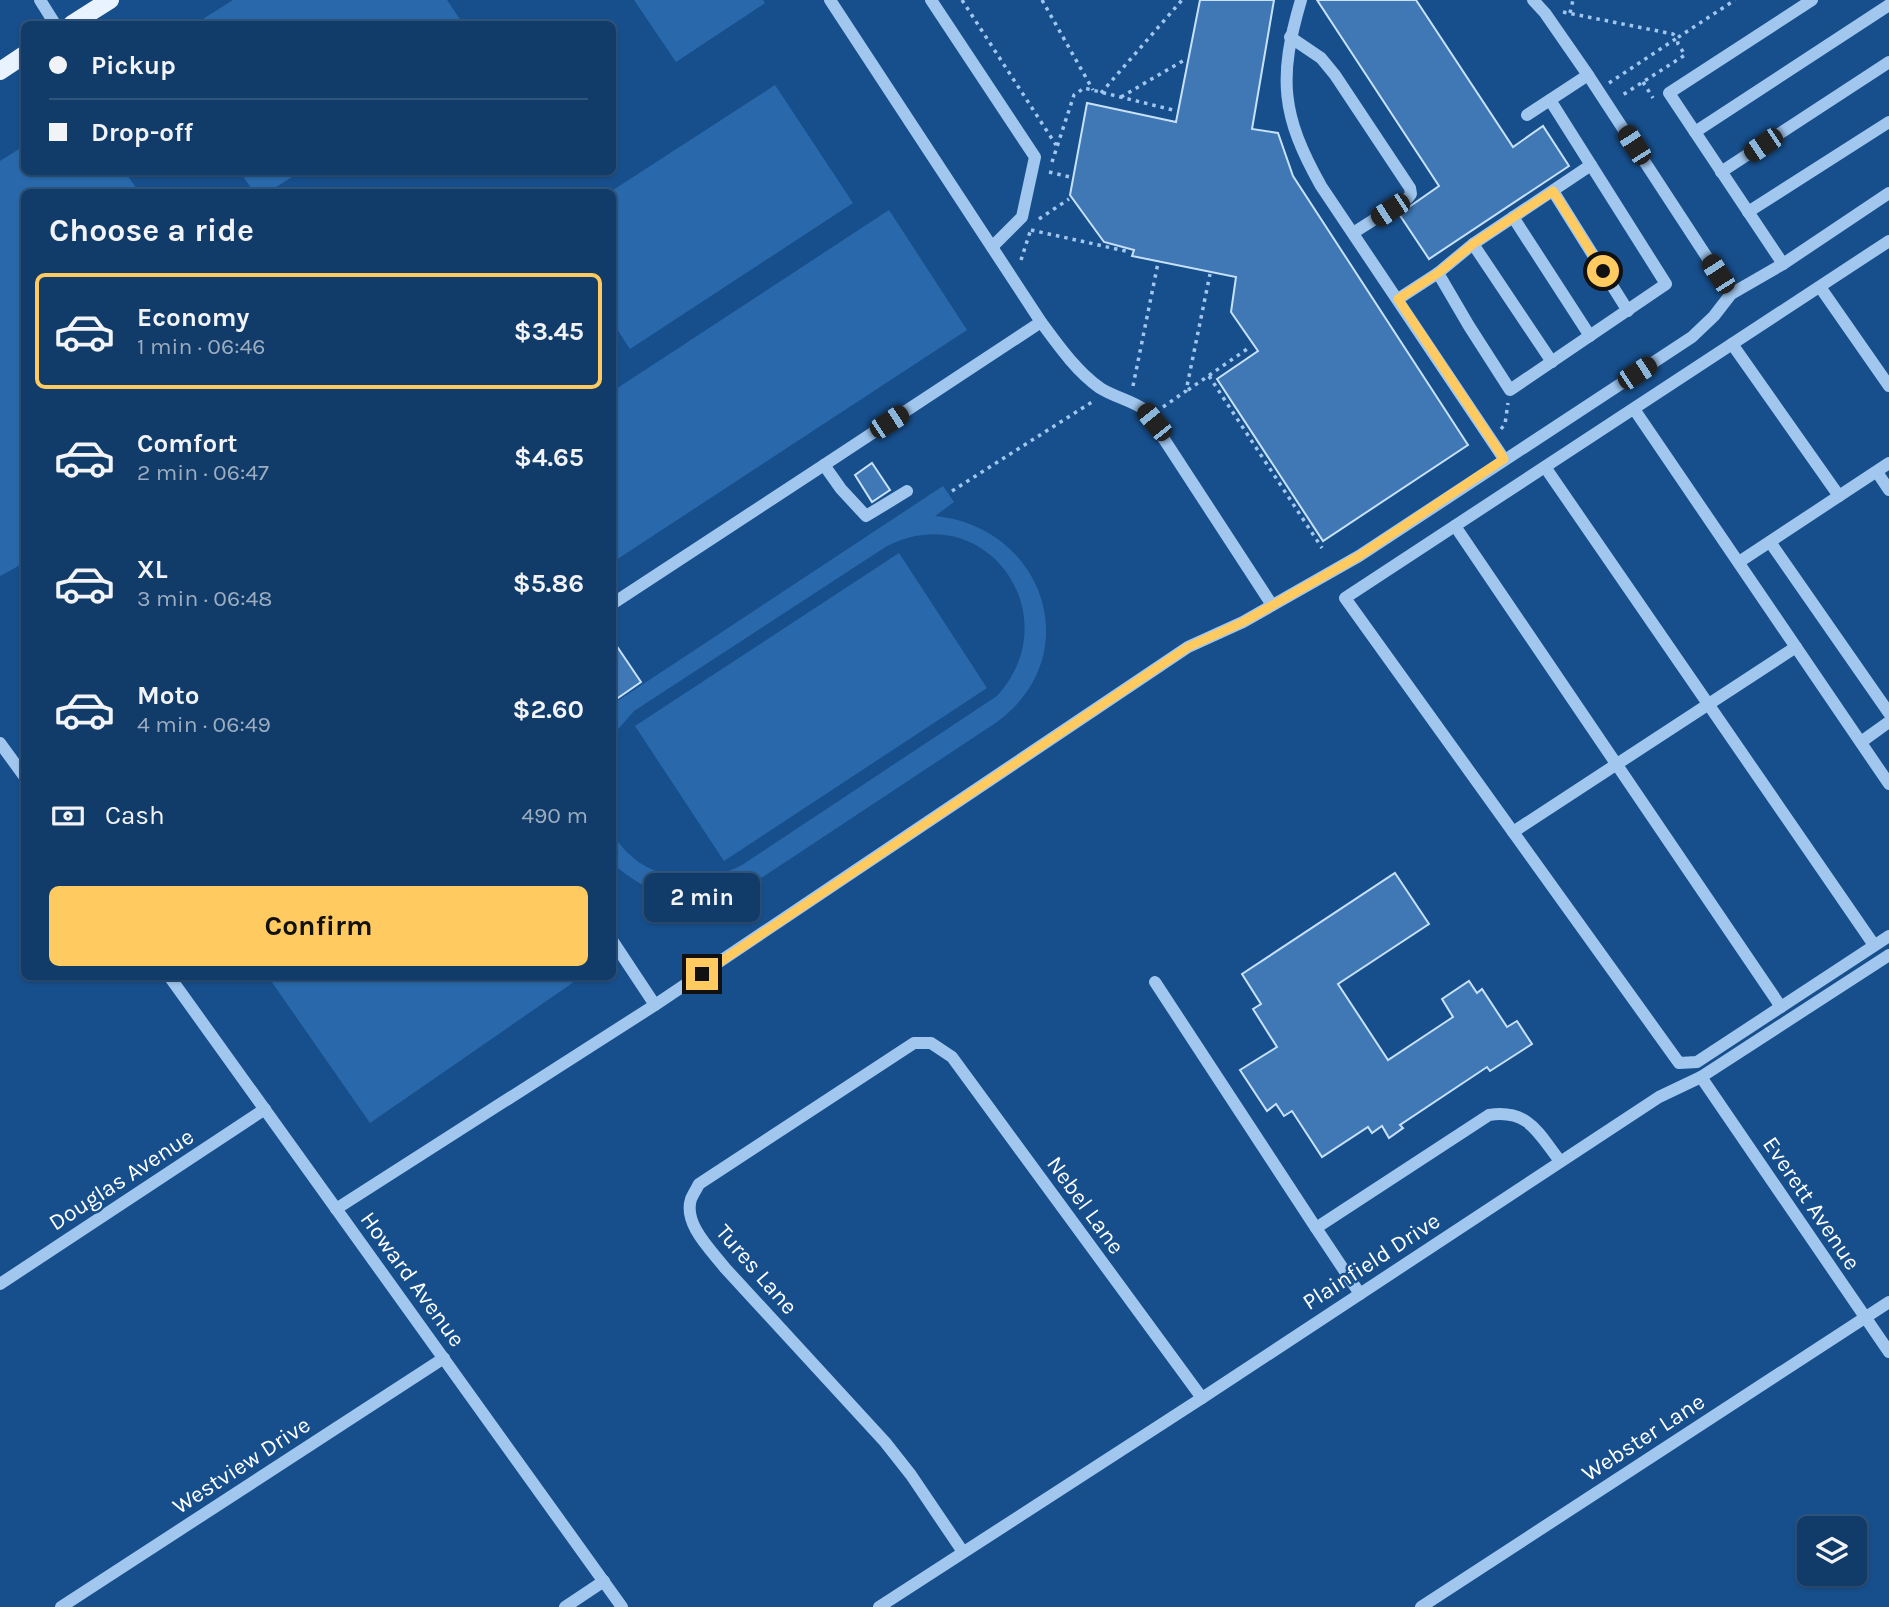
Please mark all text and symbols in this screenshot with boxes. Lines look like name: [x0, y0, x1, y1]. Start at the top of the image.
text: Pickup: [91, 50, 176, 81]
text: Drop-off: [91, 117, 193, 148]
car: [1614, 122, 1655, 168]
car: [1740, 125, 1787, 165]
car: [1367, 190, 1414, 230]
text: Choose a ride: [49, 212, 254, 249]
car: [1698, 251, 1739, 297]
route start: [1587, 255, 1619, 287]
icon: car: [53, 300, 116, 363]
text: Economy: [137, 302, 249, 333]
text: $3.45: [514, 316, 584, 347]
text: 1 min · 06:46: [137, 333, 265, 360]
car: [1614, 353, 1661, 393]
car: [1133, 399, 1176, 445]
car: [866, 402, 913, 442]
icon: car: [53, 426, 116, 489]
text: Comfort: [137, 428, 238, 459]
text: $4.65: [514, 442, 584, 473]
text: 2 min · 06:47: [137, 459, 269, 486]
icon: car: [53, 552, 116, 615]
text: XL: [137, 554, 168, 585]
text: $5.86: [513, 568, 584, 599]
text: 3 min · 06:48: [137, 585, 272, 612]
icon: car: [53, 678, 116, 741]
text: Moto: [137, 680, 199, 711]
text: $2.60: [513, 694, 584, 725]
text: 4 min · 06:49: [137, 711, 271, 738]
icon: cash: [49, 797, 87, 835]
text: Cash: [105, 800, 165, 831]
text: 490 m: [521, 802, 588, 829]
callout: 2 min: [644, 872, 760, 922]
text: 2 min: [670, 884, 734, 911]
button: Confirm: [49, 886, 588, 966]
route end: [686, 958, 718, 990]
street label: Douglas Avenue: [44, 1123, 199, 1236]
street label: Everett Avenue: [1757, 1132, 1866, 1275]
street label: Nebel Lane: [1041, 1151, 1130, 1259]
street label: Howard Avenue: [355, 1206, 471, 1352]
street label: Plainfield Drive: [1298, 1207, 1445, 1316]
street label: Tures Lane: [710, 1219, 803, 1320]
street label: Webster Lane: [1577, 1388, 1710, 1487]
street label: Westview Drive: [167, 1411, 315, 1520]
map controls: [1797, 1516, 1867, 1586]
button: layers: [1797, 1516, 1867, 1586]

